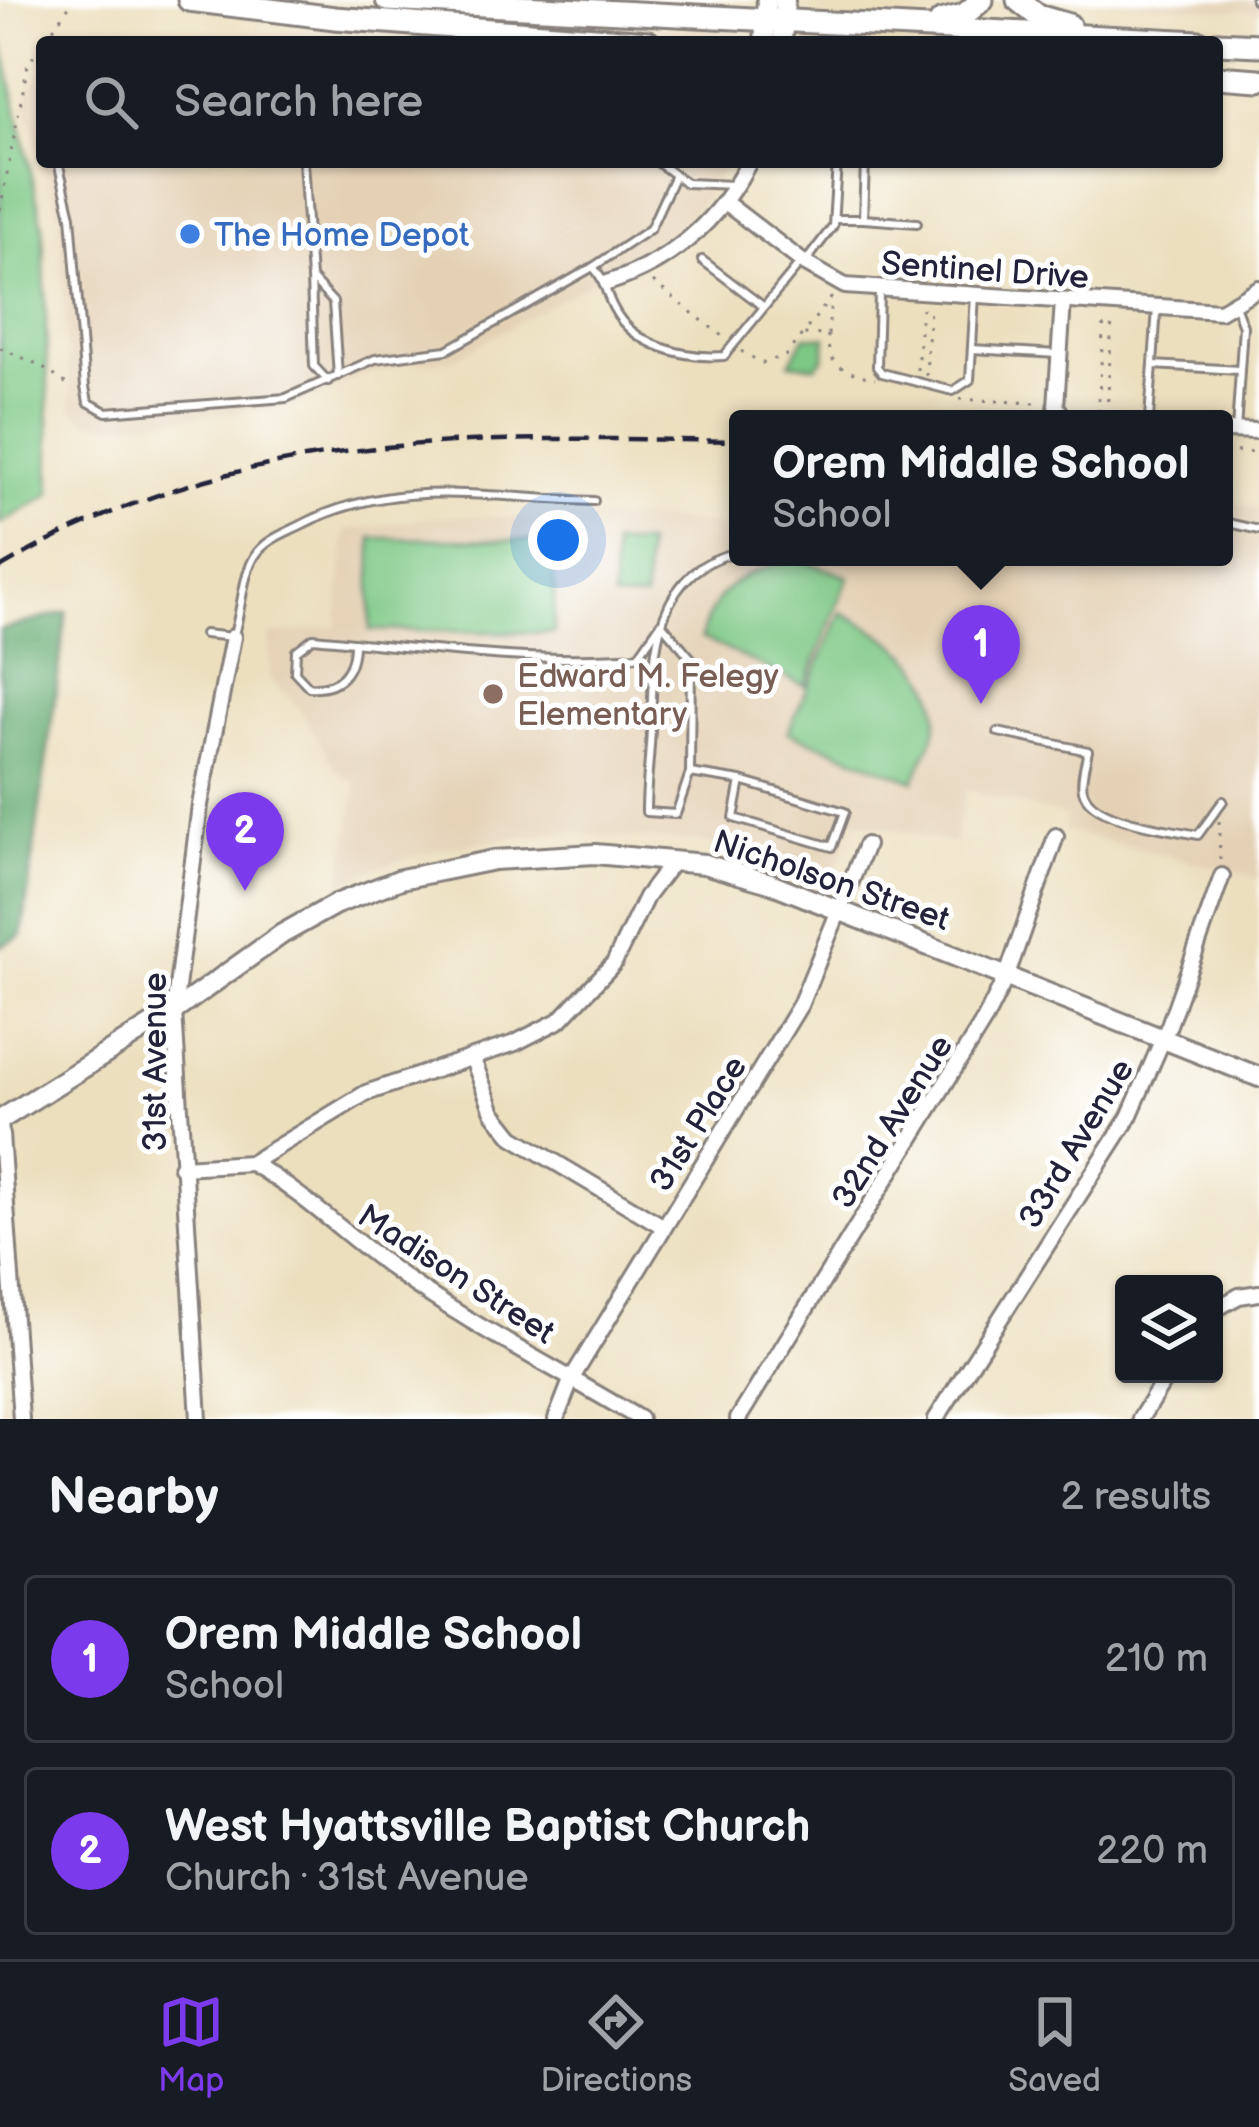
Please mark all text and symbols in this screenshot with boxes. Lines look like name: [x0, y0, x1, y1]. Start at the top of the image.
search box: [36, 36, 1223, 168]
icon: search: [78, 69, 144, 135]
text: Search here: [174, 75, 423, 130]
place label: The Home Depot: [214, 216, 469, 256]
marker: The Home Depot: [177, 221, 203, 247]
street label: Sentinel Drive: [880, 244, 1090, 298]
popup: [729, 410, 1233, 566]
text: Orem Middle School: [772, 437, 1190, 492]
text: School: [772, 492, 891, 539]
your location: [528, 510, 588, 570]
pin: 1: [942, 605, 1020, 704]
place label: Edward M. Felegy Elementary: [517, 657, 779, 735]
marker: Edward M. Felegy Elementary: [480, 681, 506, 707]
pin: 2: [206, 792, 284, 891]
street label: Nicholson Street: [708, 822, 955, 940]
street label: 31st Avenue: [136, 972, 176, 1152]
street label: 32nd Avenue: [824, 1028, 962, 1216]
street label: 31st Place: [641, 1049, 756, 1199]
street label: 33rd Avenue: [1011, 1052, 1143, 1236]
street label: Madison Street: [350, 1196, 562, 1353]
map controls: [1115, 1275, 1223, 1383]
button: layers: [1115, 1275, 1223, 1383]
text: Nearby: [48, 1467, 219, 1528]
text: 2 results: [1060, 1474, 1211, 1521]
text: Orem Middle School: [165, 1608, 582, 1663]
text: 1: [82, 1636, 98, 1683]
text: 210 m: [1105, 1636, 1208, 1683]
text: School: [165, 1663, 284, 1710]
text: West Hyattsville Baptist Church: [165, 1800, 810, 1855]
text: 2: [78, 1828, 102, 1875]
text: 220 m: [1096, 1828, 1208, 1875]
text: Church · 31st Avenue: [165, 1855, 529, 1902]
tab: Map: [158, 1989, 224, 2101]
tab: Directions: [541, 1989, 692, 2101]
tab: Saved: [1008, 1989, 1101, 2101]

